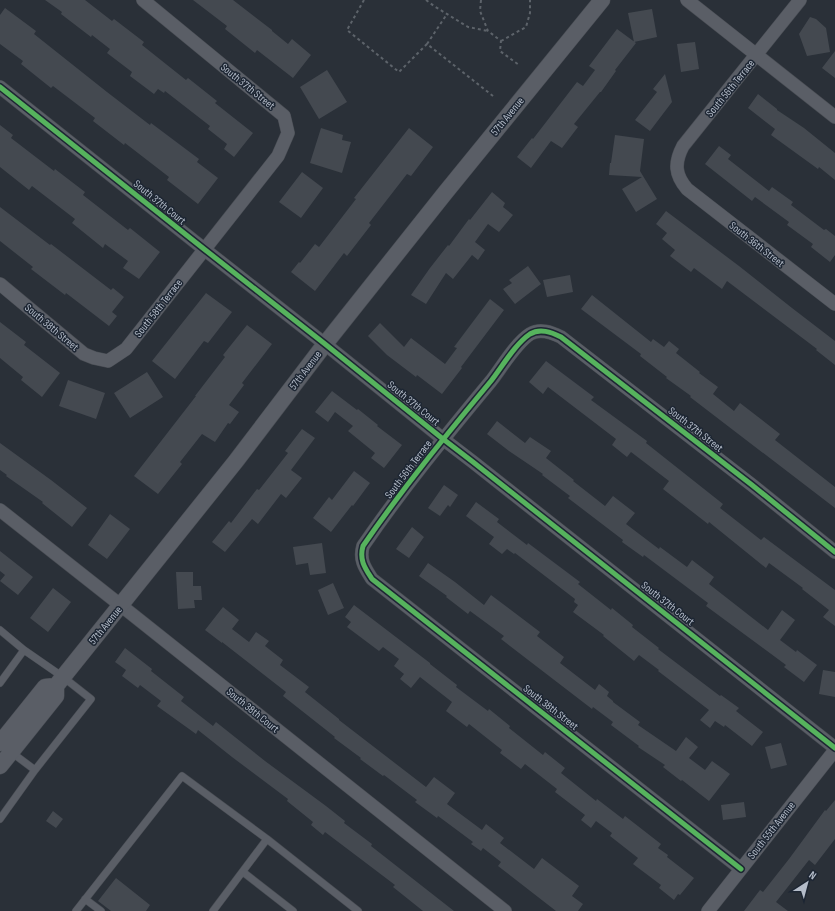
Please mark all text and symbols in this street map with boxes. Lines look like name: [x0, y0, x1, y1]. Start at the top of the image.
street label: South 56th Terrace: [703, 57, 757, 120]
street label: South 37th Street: [218, 61, 278, 113]
street label: 57th Avenue: [488, 95, 527, 138]
street label: South 37th Court: [131, 177, 189, 228]
street label: South 36th Street: [727, 219, 787, 270]
street label: South 58th Terrace: [132, 277, 185, 340]
street label: South 38th Street: [22, 301, 82, 354]
street label: 57th Avenue: [286, 348, 324, 392]
street label: South 37th Court: [385, 378, 443, 429]
street label: South 37th Street: [666, 404, 726, 455]
street label: South 56th Terrace: [382, 437, 435, 501]
street label: South 37th Court: [639, 579, 697, 629]
street label: 57th Avenue: [86, 604, 125, 647]
street label: South 38th Street: [521, 682, 581, 733]
street label: South 38th Court: [224, 685, 282, 736]
street label: South 55th Avenue: [745, 799, 798, 862]
north arrow: [787, 863, 827, 903]
text: N: [806, 868, 819, 882]

